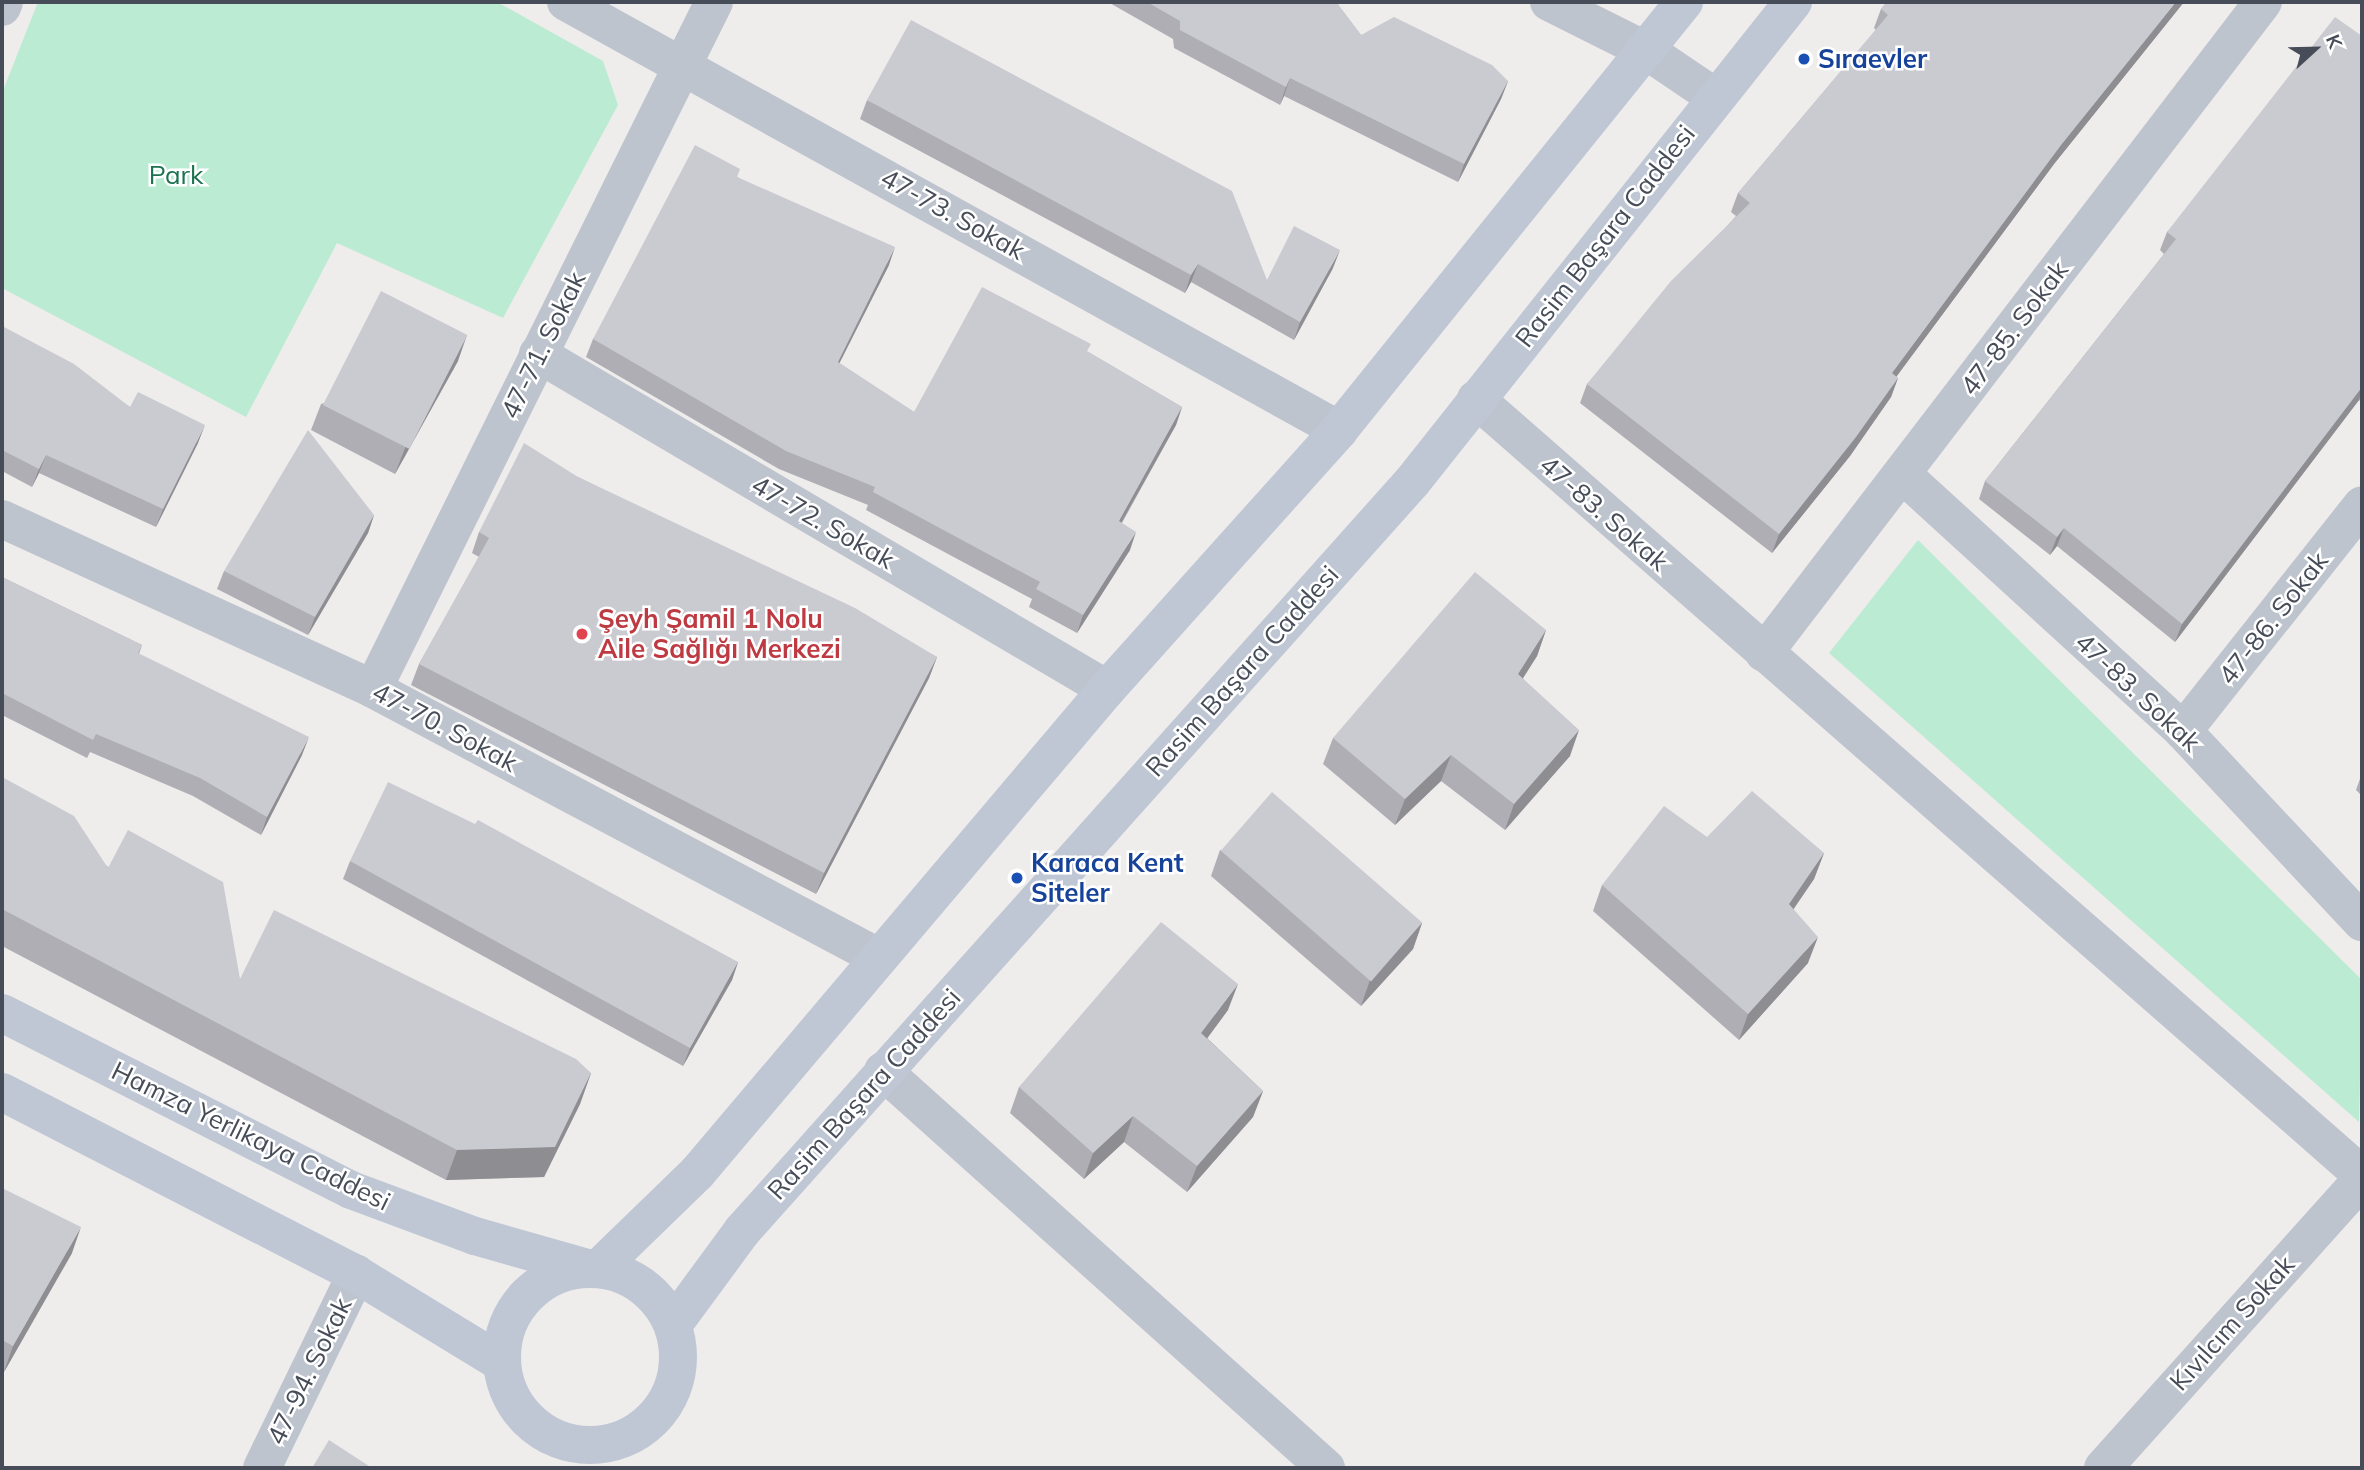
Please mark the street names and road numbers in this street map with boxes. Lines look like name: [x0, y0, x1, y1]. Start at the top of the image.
street label: Rasim Başara Caddesi: [1509, 119, 1701, 353]
street label: 47-73. Sokak: [876, 162, 1030, 266]
street label: 47-85. Sokak: [1954, 255, 2074, 401]
street label: 47-71. Sokak: [494, 266, 592, 424]
street label: 47-83. Sokak: [1534, 449, 1674, 577]
street label: 47-72. Sokak: [746, 469, 900, 575]
street label: 47-86. Sokak: [2212, 546, 2334, 690]
street label: Rasim Başara Caddesi: [1139, 559, 1345, 783]
street label: 47-83. Sokak: [2069, 626, 2207, 758]
street label: 47-70. Sokak: [367, 676, 523, 778]
street label: Rasim Başara Caddesi: [761, 982, 967, 1206]
street label: Hamza Yerlikaya Caddesi: [107, 1055, 395, 1217]
street label: Kıvılcım Sokak: [2163, 1249, 2301, 1397]
street label: 47-94. Sokak: [260, 1292, 358, 1450]

